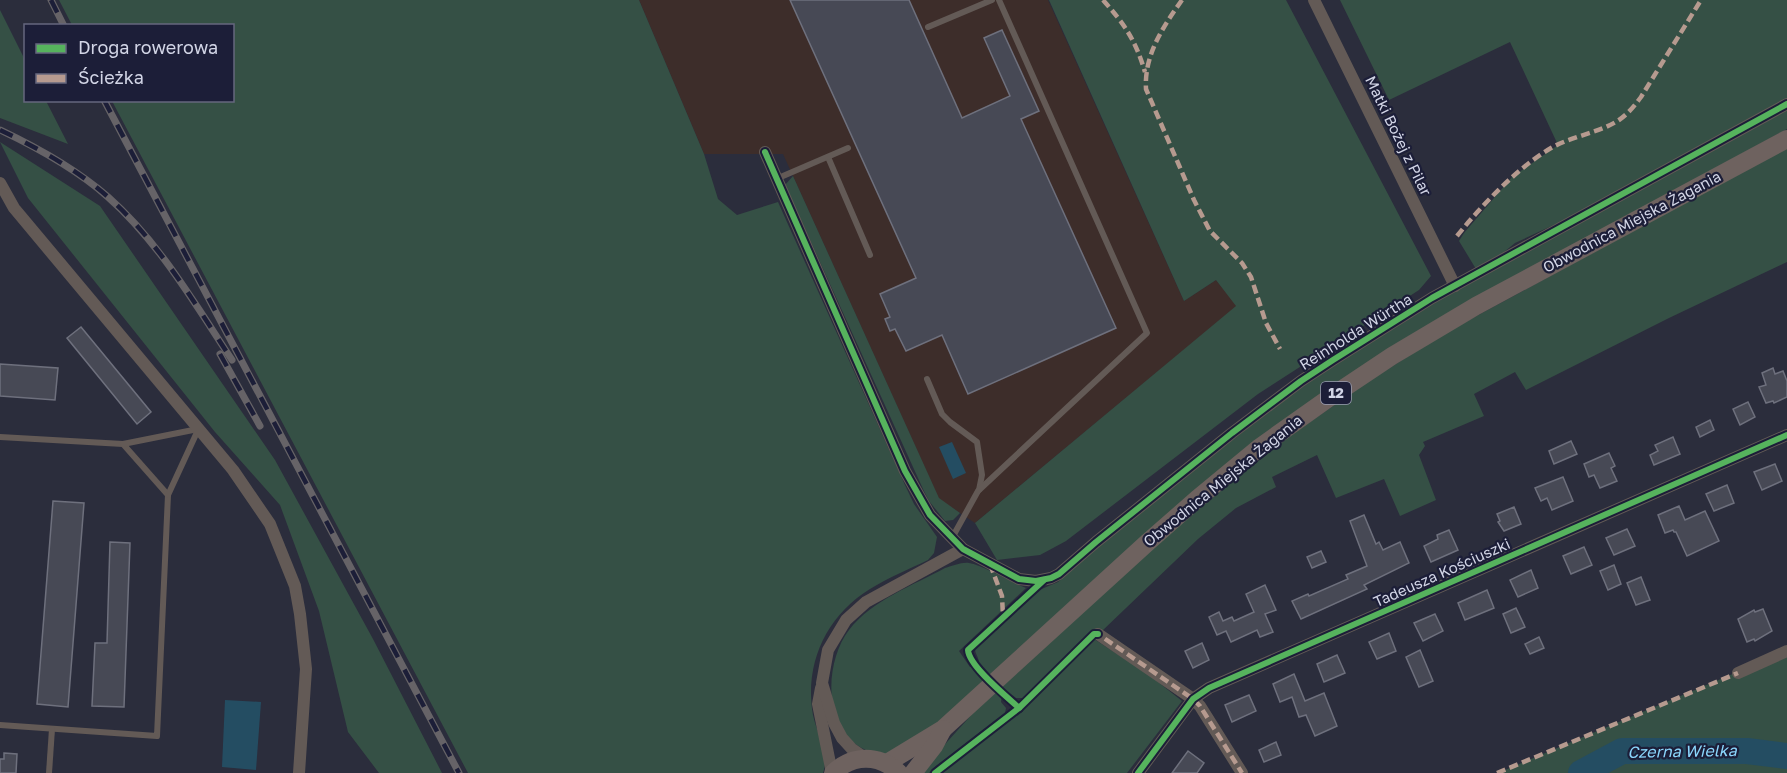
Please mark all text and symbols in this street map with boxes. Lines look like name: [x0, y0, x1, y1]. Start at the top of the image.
legend: [24, 24, 234, 102]
text: Droga rowerowa: [78, 36, 218, 58]
text: Ścieżka: [78, 66, 144, 88]
street label: Matki Bożej z Pilar: [1362, 73, 1436, 199]
street label: Obwodnica Miejska Żagania: [1539, 166, 1724, 276]
street label: Reinholda Würtha: [1296, 289, 1415, 373]
road number: 12: [1321, 382, 1351, 404]
street label: Obwodnica Miejska Żagania: [1139, 411, 1305, 550]
street label: Tadeusza Kościuszki: [1371, 534, 1513, 610]
water label: Czerna Wielka: [1627, 740, 1738, 762]

